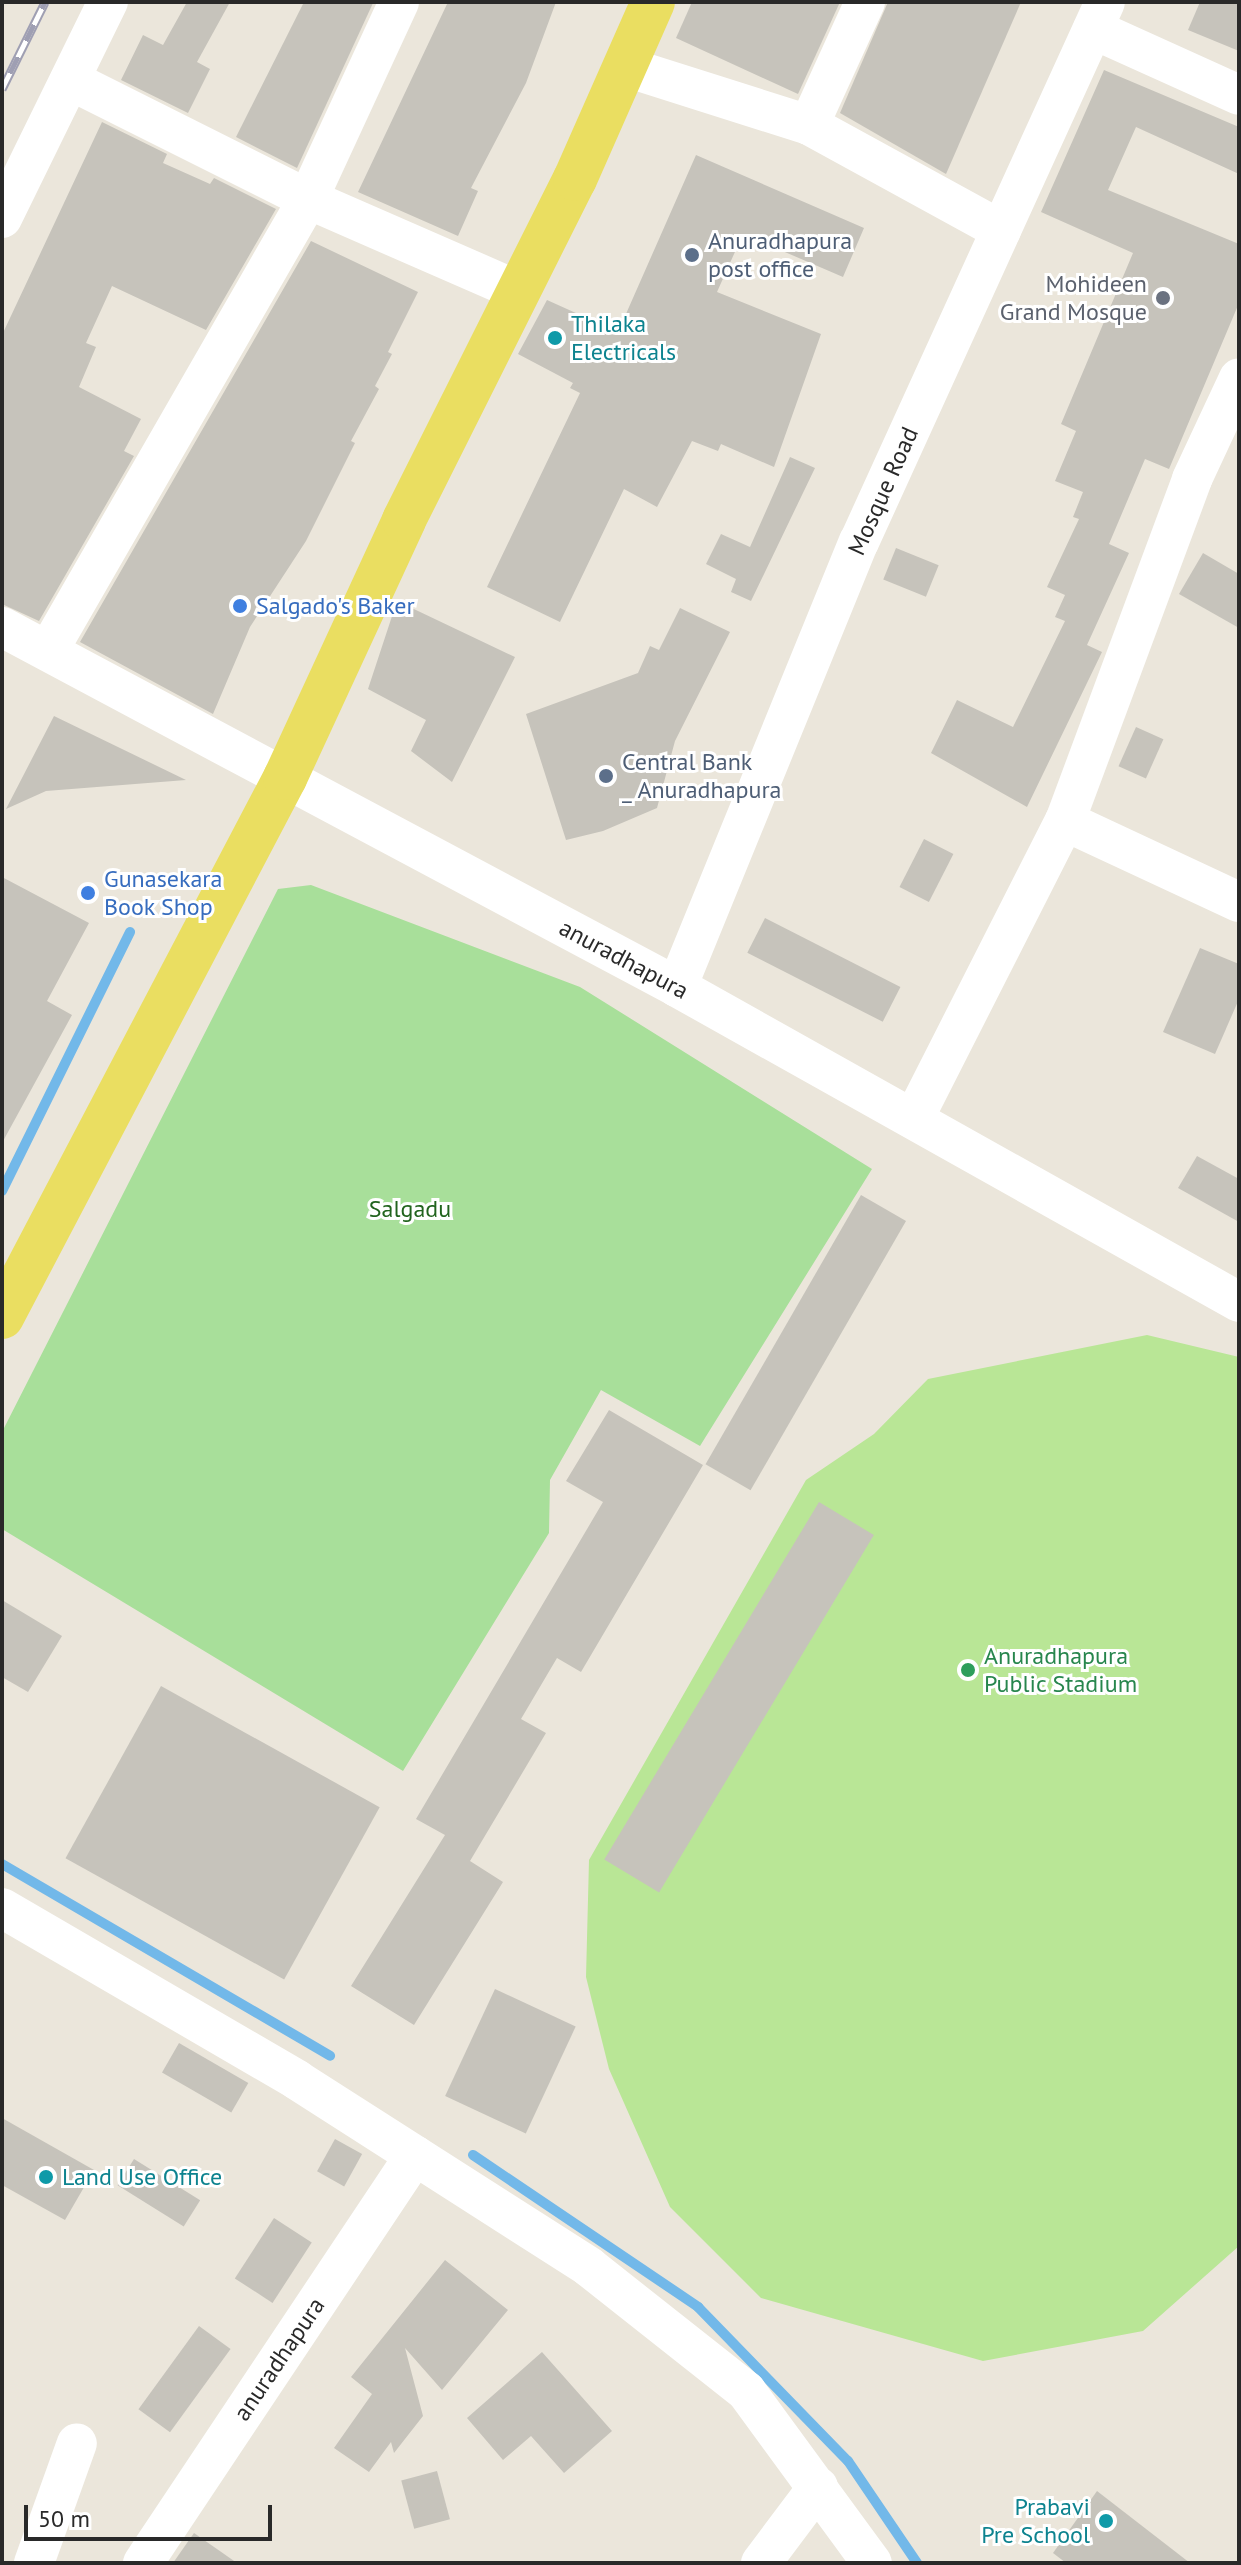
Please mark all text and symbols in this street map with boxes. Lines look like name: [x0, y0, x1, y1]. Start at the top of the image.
place label: Anuradhapura post office: [708, 227, 852, 283]
marker: Anuradhapura post office: [683, 246, 701, 264]
place label: Mohideen Grand Mosque: [1000, 270, 1147, 326]
marker: Mohideen Grand Mosque: [1154, 289, 1172, 307]
place label: Thilaka Electricals: [571, 310, 676, 366]
marker: Thilaka Electricals: [546, 329, 564, 347]
street label: Mosque Road: [842, 422, 924, 560]
place label: Salgado's Baker: [256, 592, 415, 620]
marker: Salgado's Baker: [231, 597, 249, 615]
place label: Central Bank _ Anuradhapura: [622, 748, 782, 804]
marker: Central Bank _ Anuradhapura: [597, 767, 615, 785]
place label: Gunasekara Book Shop: [104, 865, 222, 921]
marker: Gunasekara Book Shop: [79, 884, 97, 902]
street label: anuradhapura: [555, 913, 693, 1005]
park label: Salgadu: [369, 1195, 451, 1223]
place label: Anuradhapura Public Stadium: [984, 1642, 1138, 1698]
marker: Anuradhapura Public Stadium: [959, 1661, 977, 1679]
place label: Land Use Office: [62, 2163, 222, 2191]
marker: Land Use Office: [37, 2168, 55, 2186]
street label: anuradhapura: [227, 2292, 331, 2426]
scale bar: [28, 2489, 276, 2539]
place label: Prabavi Pre School: [981, 2493, 1090, 2549]
text: 50 m: [38, 2503, 90, 2534]
marker: Prabavi Pre School: [1097, 2512, 1115, 2530]

